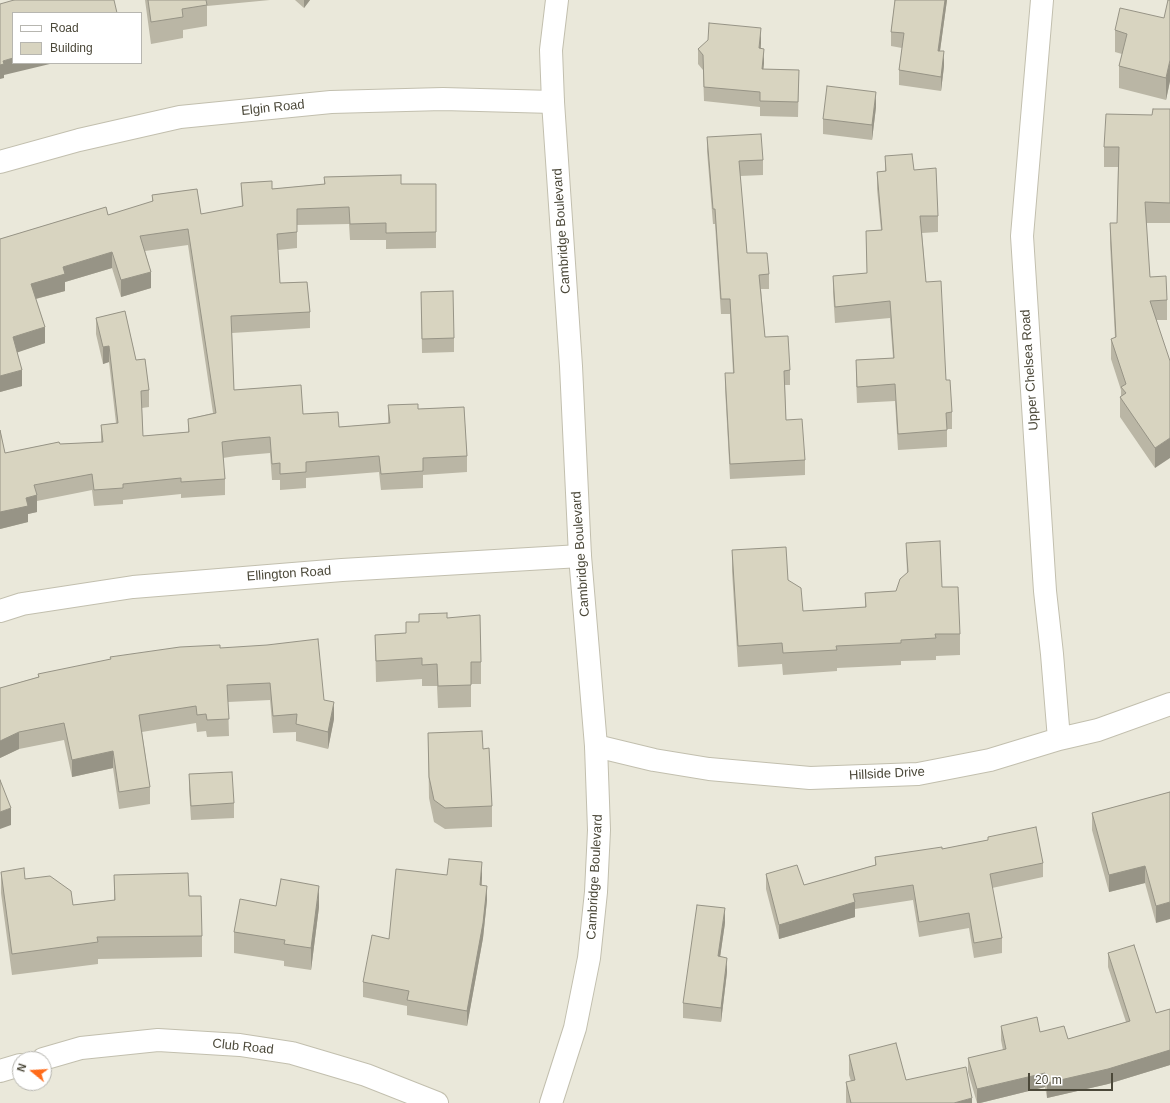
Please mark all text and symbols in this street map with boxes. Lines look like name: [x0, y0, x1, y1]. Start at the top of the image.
legend: [12, 12, 142, 64]
text: Road: [50, 21, 79, 35]
text: Building: [50, 41, 93, 55]
street label: Elgin Road: [241, 97, 305, 119]
street label: Cambridge Boulevard: [550, 168, 574, 294]
street label: Upper Chelsea Road: [1018, 309, 1042, 431]
street label: Cambridge Boulevard: [569, 491, 593, 617]
street label: Ellington Road: [246, 563, 332, 585]
street label: Hillside Drive: [849, 764, 925, 784]
street label: Cambridge Boulevard: [584, 814, 606, 940]
street label: Club Road: [212, 1036, 274, 1058]
north arrow: [12, 1051, 52, 1091]
text: N: [15, 1062, 28, 1073]
scale bar: [1030, 1065, 1115, 1091]
text: 20 m: [1035, 1073, 1062, 1087]

